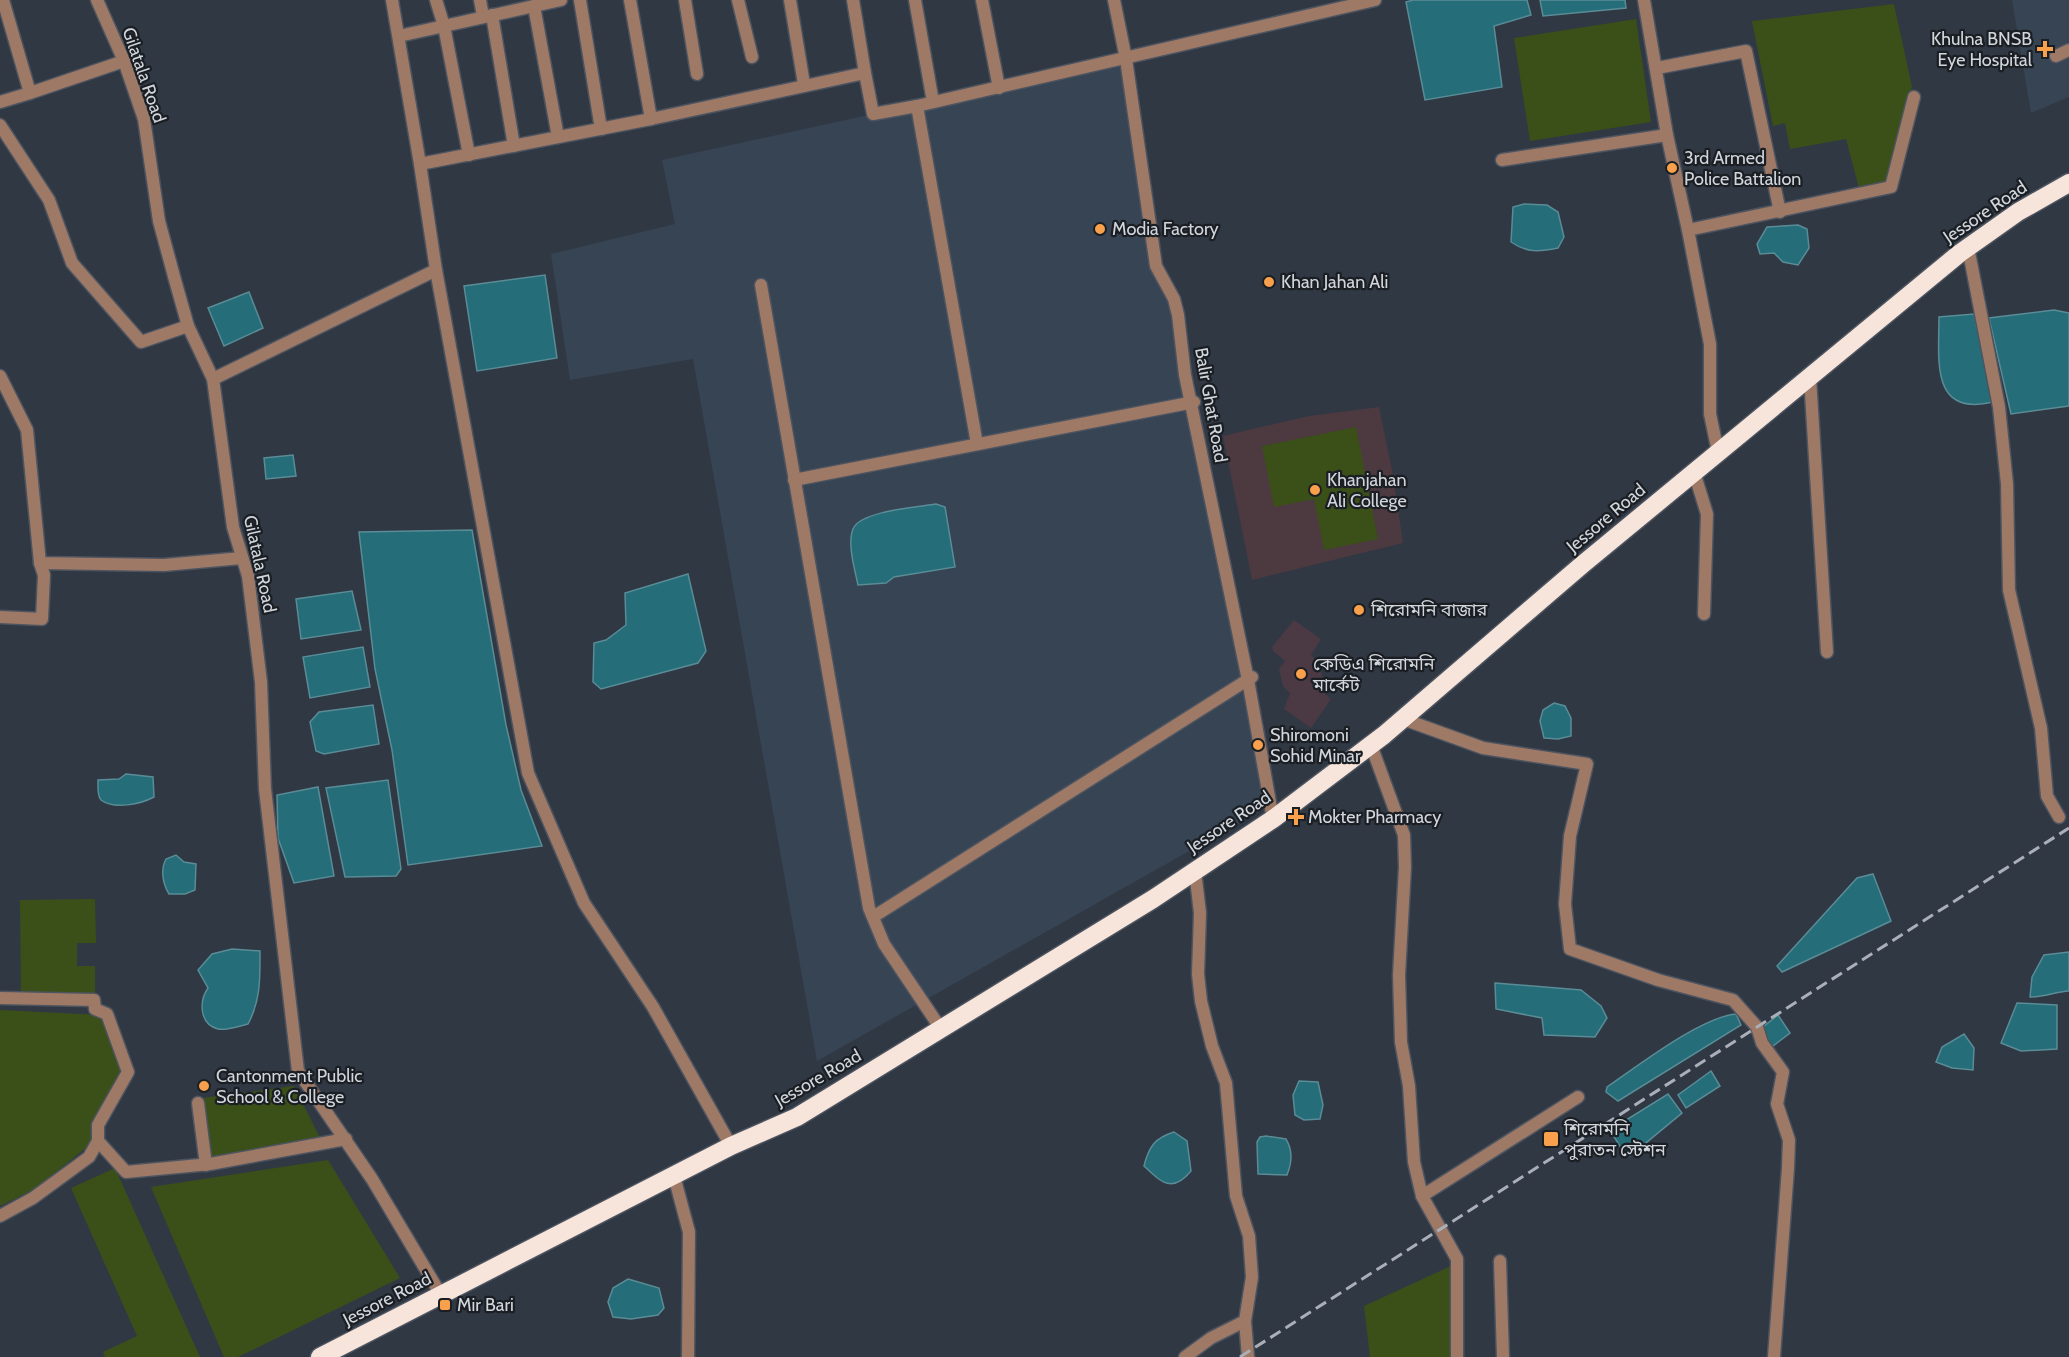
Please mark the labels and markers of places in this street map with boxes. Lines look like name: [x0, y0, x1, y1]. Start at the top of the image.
place label: Khulna BNSB Eye Hospital: [1931, 28, 2033, 71]
marker: Khulna BNSB Eye Hospital: [2036, 40, 2054, 58]
place label: 3rd Armed Police Battalion: [1684, 147, 1801, 190]
marker: 3rd Armed Police Battalion: [1665, 161, 1679, 175]
place label: Modia Factory: [1112, 218, 1219, 240]
marker: Modia Factory: [1093, 222, 1107, 236]
place label: Khan Jahan Ali: [1281, 271, 1388, 293]
marker: Khan Jahan Ali: [1262, 275, 1276, 289]
place label: Khanjahan Ali College: [1327, 469, 1407, 512]
marker: Khanjahan Ali College: [1308, 483, 1322, 497]
place label: শিরোমনি বাজার: [1370, 599, 1488, 621]
marker: শিরোমনি বাজার: [1352, 603, 1366, 617]
place label: কেডিএ শিরোমনি মার্কেট: [1312, 653, 1436, 696]
marker: কেডিএ শিরোমনি মার্কেট: [1294, 667, 1308, 681]
place label: Shiromoni Sohid Minar: [1270, 724, 1361, 767]
marker: Shiromoni Sohid Minar: [1251, 738, 1265, 752]
place label: Mokter Pharmacy: [1308, 806, 1441, 828]
marker: Mokter Pharmacy: [1289, 810, 1303, 824]
place label: Cantonment Public School & College: [216, 1065, 363, 1108]
marker: Cantonment Public School & College: [197, 1079, 211, 1093]
place label: শিরোমনি পুরাতন স্টেশন: [1563, 1118, 1667, 1161]
marker: শিরোমনি পুরাতন স্টেশন: [1542, 1130, 1560, 1148]
place label: Mir Bari: [457, 1294, 514, 1316]
marker: Mir Bari: [438, 1298, 452, 1312]

